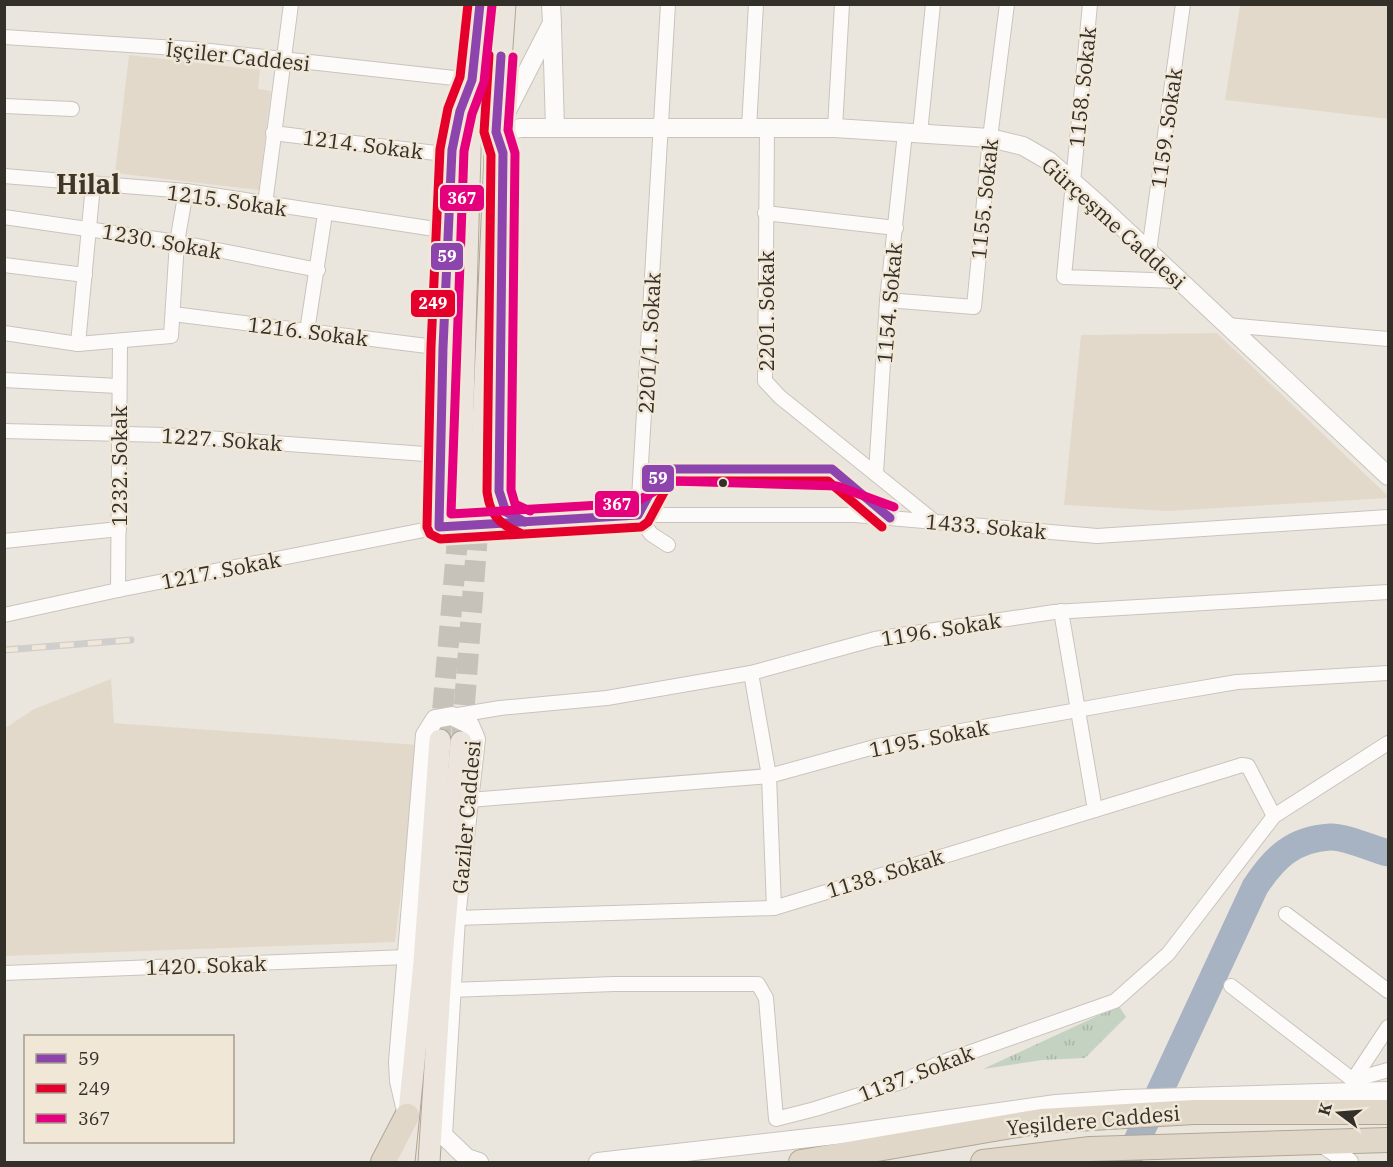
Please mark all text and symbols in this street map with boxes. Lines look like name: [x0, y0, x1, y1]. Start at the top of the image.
street label: 1158. Sokak: [1062, 25, 1102, 149]
street label: İşçiler Caddesi: [164, 34, 312, 78]
street label: 1159. Sokak: [1144, 65, 1188, 190]
street label: 1214. Sokak: [301, 123, 426, 165]
street label: 1155. Sokak: [964, 137, 1004, 261]
street label: Gürçeşme Caddesi: [1036, 151, 1192, 295]
district label: Hilal: [56, 166, 120, 201]
street label: 1215. Sokak: [165, 178, 290, 222]
line badge: 367: [439, 184, 485, 212]
text: 367: [448, 188, 476, 208]
street label: 1230. Sokak: [100, 217, 225, 265]
street label: 1154. Sokak: [870, 241, 908, 365]
line badge: 59: [430, 242, 464, 271]
text: 59: [437, 246, 457, 266]
street label: 2201. Sokak: [752, 250, 780, 372]
street label: 2201/1. Sokak: [631, 271, 667, 414]
line badge: 249: [410, 289, 456, 318]
text: 249: [419, 293, 447, 313]
street label: 1216. Sokak: [246, 310, 371, 352]
street label: 1232. Sokak: [105, 405, 133, 527]
street label: 1227. Sokak: [161, 421, 284, 457]
line badge: 59: [641, 464, 675, 493]
text: 59: [648, 468, 668, 488]
unlabelled marker: [717, 477, 729, 489]
line badge: 367: [594, 490, 640, 518]
text: 367: [603, 494, 631, 514]
street label: 1433. Sokak: [924, 507, 1048, 545]
street label: 1217. Sokak: [159, 545, 284, 595]
street label: 1196. Sokak: [879, 606, 1004, 652]
street label: 1195. Sokak: [867, 713, 992, 763]
street label: Gaziler Caddesi: [445, 739, 487, 895]
street label: 1138. Sokak: [823, 842, 948, 904]
street label: 1420. Sokak: [145, 949, 268, 981]
legend: [24, 1035, 234, 1143]
street label: 1137. Sokak: [854, 1038, 978, 1108]
text: 59: [78, 1047, 100, 1070]
text: 249: [78, 1077, 110, 1100]
north arrow: [1309, 1083, 1369, 1143]
street label: Yeşildere Caddesi: [1005, 1098, 1181, 1142]
text: K: [1313, 1100, 1336, 1118]
text: 367: [78, 1107, 110, 1130]

